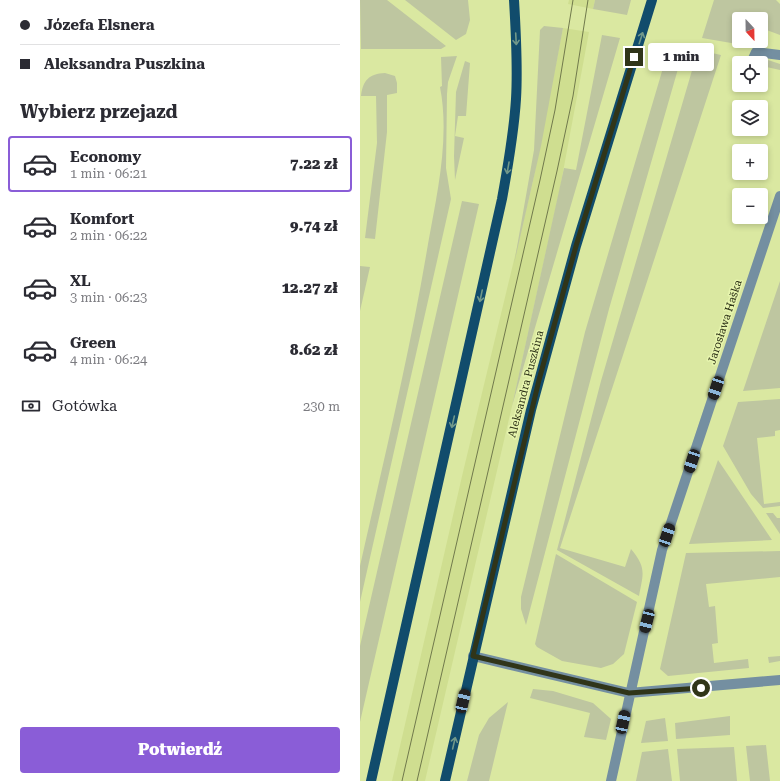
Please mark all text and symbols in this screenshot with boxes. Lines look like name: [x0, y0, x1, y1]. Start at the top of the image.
north arrow: [732, 12, 768, 48]
map controls: [732, 12, 768, 224]
text: Józefa Elsnera: [44, 16, 155, 34]
one-way arrow: [512, 32, 519, 45]
one-way arrow: [637, 32, 645, 44]
callout: 1 min: [648, 43, 714, 71]
route end: [625, 48, 643, 66]
text: 1 min: [663, 49, 699, 64]
text: Aleksandra Puszkina: [44, 55, 205, 73]
button: locate: [732, 56, 768, 92]
button: layers: [732, 100, 768, 136]
text: Wybierz przejazd: [20, 101, 177, 122]
button: +: [732, 144, 768, 180]
icon: car: [22, 146, 58, 182]
text: Economy: [70, 148, 141, 166]
text: 7.22 zł: [290, 155, 338, 173]
one-way arrow: [503, 162, 511, 175]
text: 1 min · 06:21: [70, 166, 147, 181]
button: −: [732, 188, 768, 224]
icon: car: [22, 208, 58, 244]
text: Komfort: [70, 210, 134, 228]
text: 9.74 zł: [290, 217, 338, 235]
text: 2 min · 06:22: [70, 228, 147, 243]
icon: car: [22, 270, 58, 306]
text: XL: [70, 272, 91, 290]
street label: Jarosława Haška: [705, 278, 745, 366]
text: 12.27 zł: [282, 279, 338, 297]
one-way arrow: [477, 289, 485, 302]
text: 3 min · 06:23: [70, 290, 147, 305]
street label: Aleksandra Puszkina: [505, 329, 547, 439]
icon: car: [22, 332, 58, 368]
text: Green: [70, 334, 116, 352]
text: 8.62 zł: [290, 341, 338, 359]
text: 4 min · 06:24: [70, 352, 147, 367]
car: [707, 375, 725, 401]
icon: cash: [20, 395, 42, 417]
text: Gotówka: [52, 397, 117, 415]
text: 230 m: [303, 399, 340, 414]
one-way arrow: [448, 416, 456, 429]
car: [683, 448, 701, 474]
car: [658, 522, 676, 548]
car: [638, 608, 656, 634]
route start: [692, 679, 710, 697]
car: [454, 688, 472, 714]
car: [615, 709, 631, 735]
button: Potwierdź: [20, 727, 340, 773]
one-way arrow: [451, 737, 458, 750]

